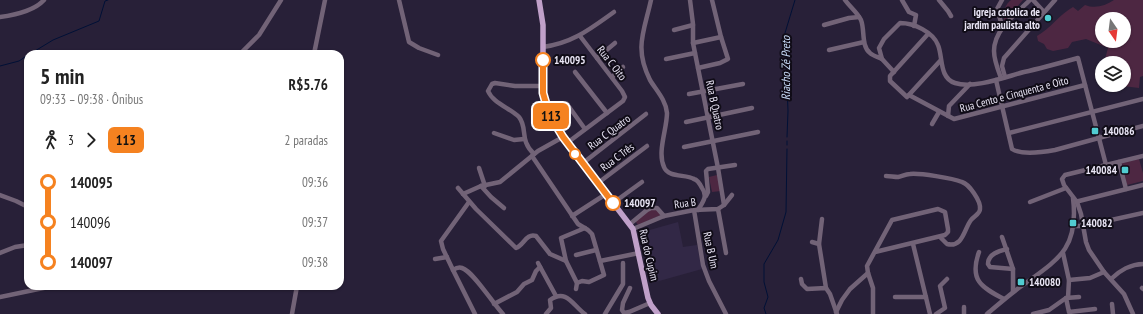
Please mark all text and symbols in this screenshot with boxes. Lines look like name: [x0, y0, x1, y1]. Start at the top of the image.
place label: igreja catolica de jardim paulista alto: [963, 5, 1040, 32]
north arrow: [1095, 12, 1131, 48]
map controls: [1095, 12, 1131, 92]
marker: igreja catolica de jardim paulista alto: [1043, 13, 1053, 23]
water label: Riacho Zé Preto: [778, 35, 793, 100]
street label: Rua C Oito: [594, 43, 630, 83]
marker: 140095: [535, 52, 551, 68]
place label: 140095: [554, 53, 586, 67]
button: layers: [1095, 56, 1131, 92]
text: 5 min: [40, 62, 84, 90]
street label: Rua Cento e Cinquenta e Oito: [958, 73, 1070, 115]
text: R$5.76: [289, 75, 328, 94]
street label: Rua B Quatro: [703, 79, 727, 131]
text: 09:33 – 09:38 · Ônibus: [40, 91, 143, 108]
line badge: 113: [528, 103, 574, 129]
text: 113: [541, 107, 561, 125]
street label: Rua C Quatro: [585, 111, 633, 153]
place label: 140086: [1103, 124, 1135, 138]
marker: 140086: [1090, 126, 1100, 136]
icon: walk: [40, 129, 62, 151]
icon: forward: [80, 129, 102, 151]
text: 113: [116, 131, 136, 149]
text: 3: [68, 132, 74, 149]
text: 2 paradas: [285, 132, 328, 149]
street label: Rua C Três: [597, 140, 637, 174]
unlabelled marker: [569, 148, 581, 160]
place label: 140084: [1085, 163, 1118, 177]
marker: 140084: [1120, 165, 1130, 175]
text: 140095: [70, 173, 113, 192]
text: 09:36: [302, 174, 328, 191]
marker: 140097: [605, 195, 621, 211]
street label: Rua B: [673, 195, 697, 211]
place label: 140097: [624, 196, 656, 210]
text: 140096: [70, 213, 111, 232]
text: 09:37: [302, 214, 328, 231]
place label: 140082: [1081, 216, 1113, 230]
marker: 140082: [1068, 218, 1078, 228]
street label: Rua do Cupim: [636, 228, 662, 282]
street label: Rua B Um: [700, 230, 722, 270]
text: 140097: [70, 253, 113, 272]
text: 09:38: [302, 254, 328, 271]
place label: 140080: [1029, 275, 1061, 289]
marker: 140080: [1016, 277, 1026, 287]

